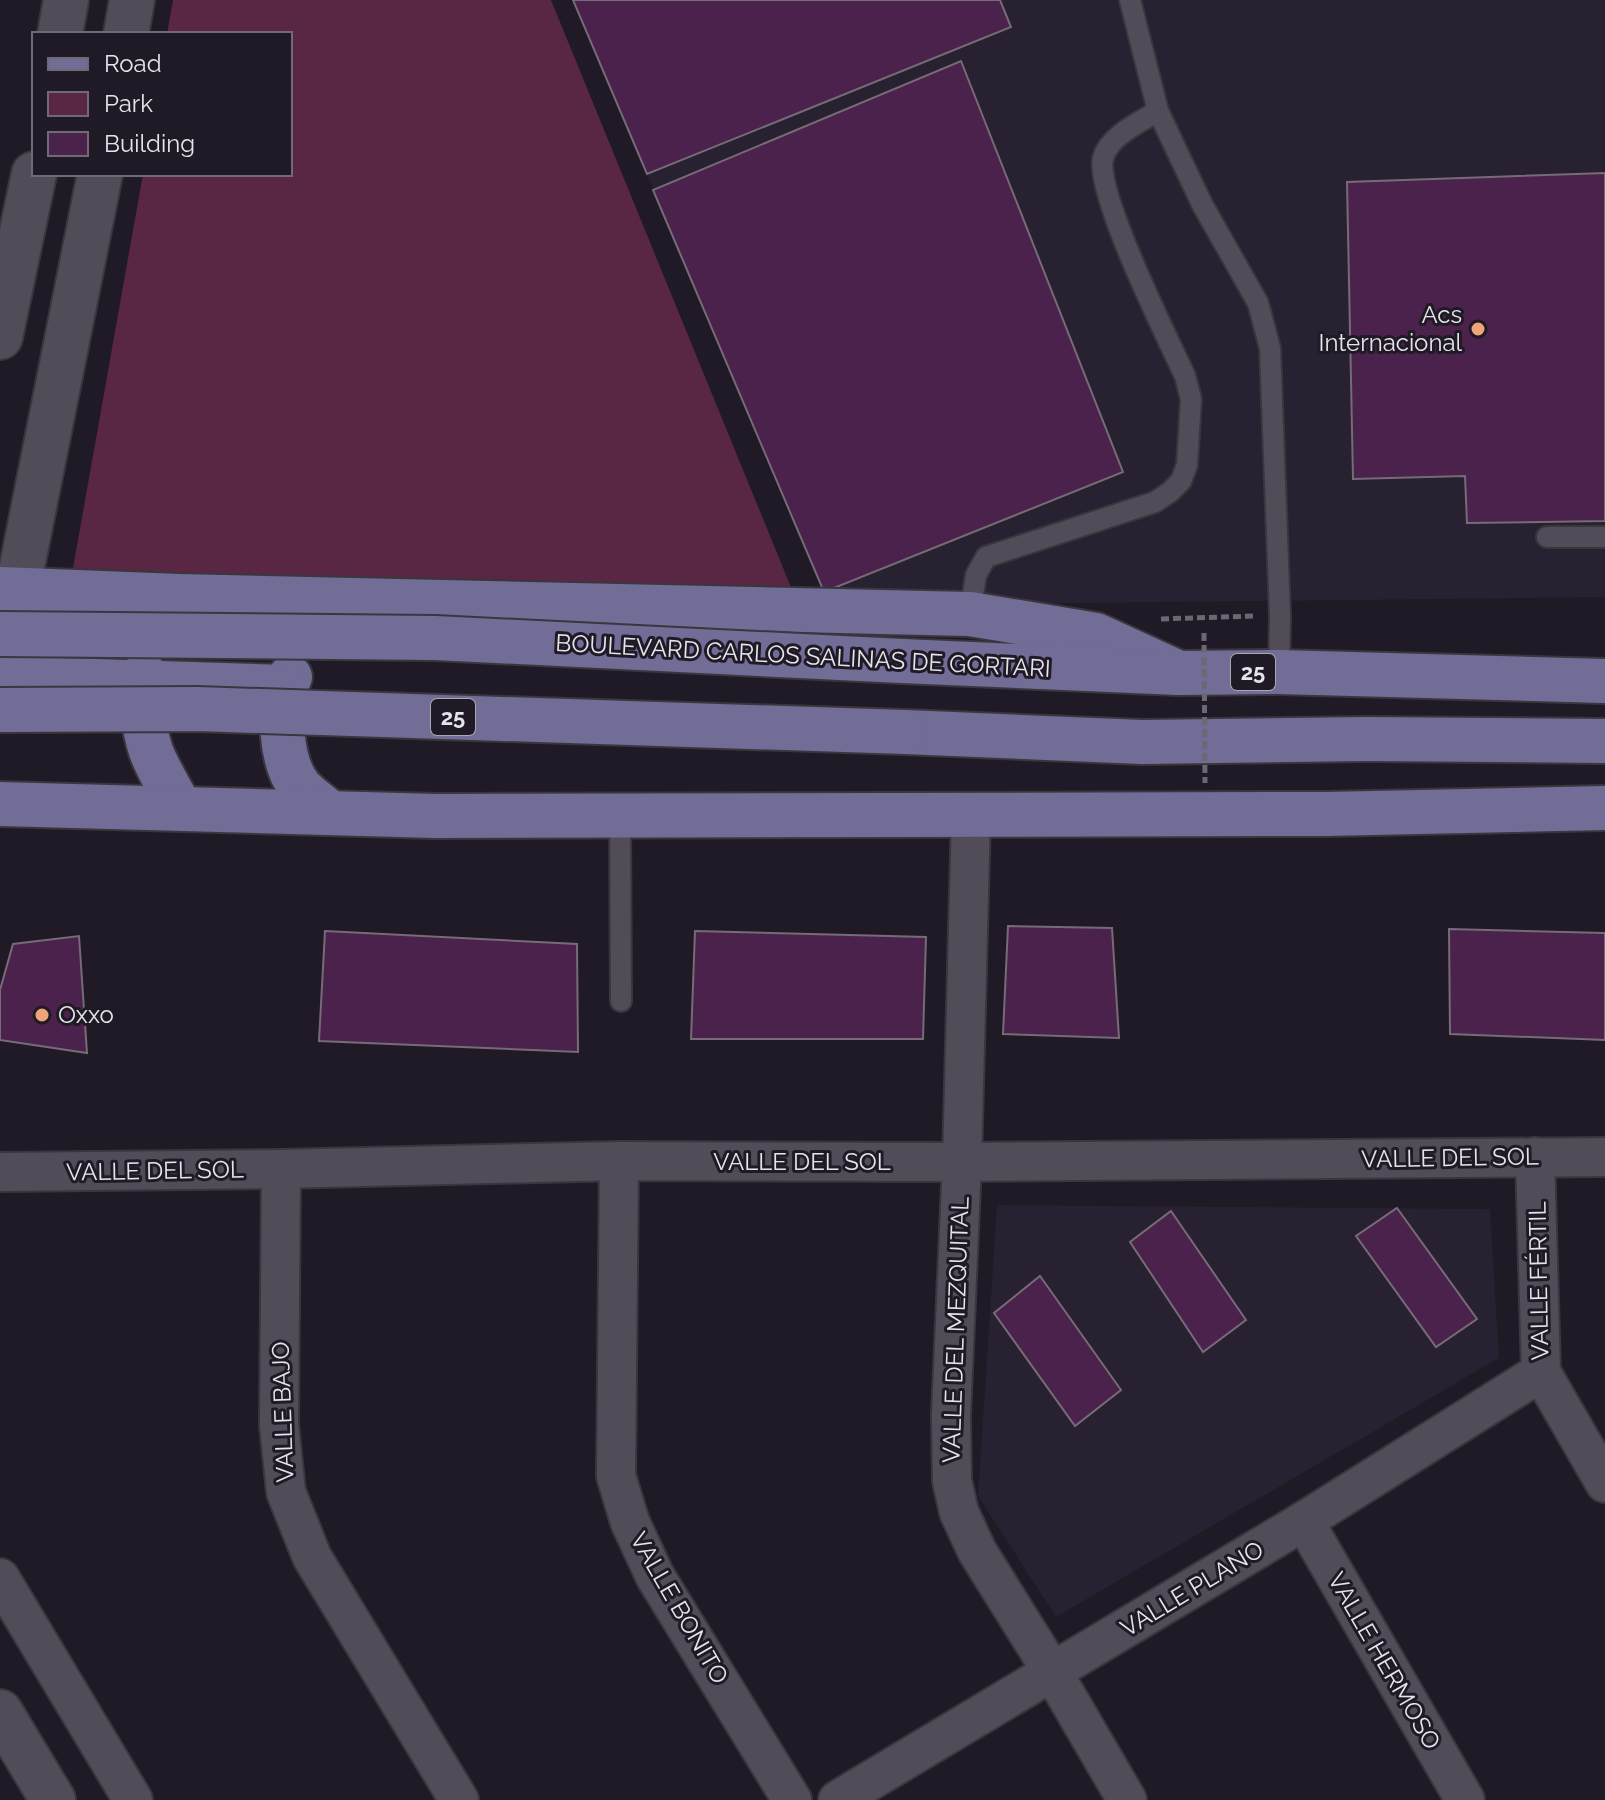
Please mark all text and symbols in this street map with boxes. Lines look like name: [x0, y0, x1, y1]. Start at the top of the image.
legend: [32, 32, 292, 176]
text: Road: [104, 49, 162, 78]
text: Park: [104, 89, 153, 118]
text: Building: [104, 129, 195, 158]
place label: Acs Internacional: [1318, 300, 1462, 357]
marker: Acs Internacional: [1469, 320, 1487, 338]
street label: BOULEVARD CARLOS SALINAS DE GORTARI: [555, 628, 1051, 683]
road number: 25: [1231, 654, 1275, 690]
road number: 25: [431, 699, 475, 735]
place label: Oxxo: [58, 1000, 114, 1029]
marker: Oxxo: [33, 1006, 51, 1024]
street label: VALLE DEL SOL: [1361, 1141, 1539, 1174]
street label: VALLE DEL SOL: [713, 1147, 891, 1176]
street label: VALLE DEL SOL: [66, 1154, 244, 1187]
street label: VALLE DEL MEZQUITAL: [936, 1196, 975, 1464]
street label: VALLE FÉRTIL: [1523, 1201, 1554, 1361]
street label: VALLE BAJO: [266, 1341, 299, 1483]
street label: VALLE BONITO: [624, 1527, 735, 1689]
street label: VALLE PLANO: [1115, 1535, 1268, 1643]
street label: VALLE HERMOSO: [1322, 1567, 1447, 1754]

